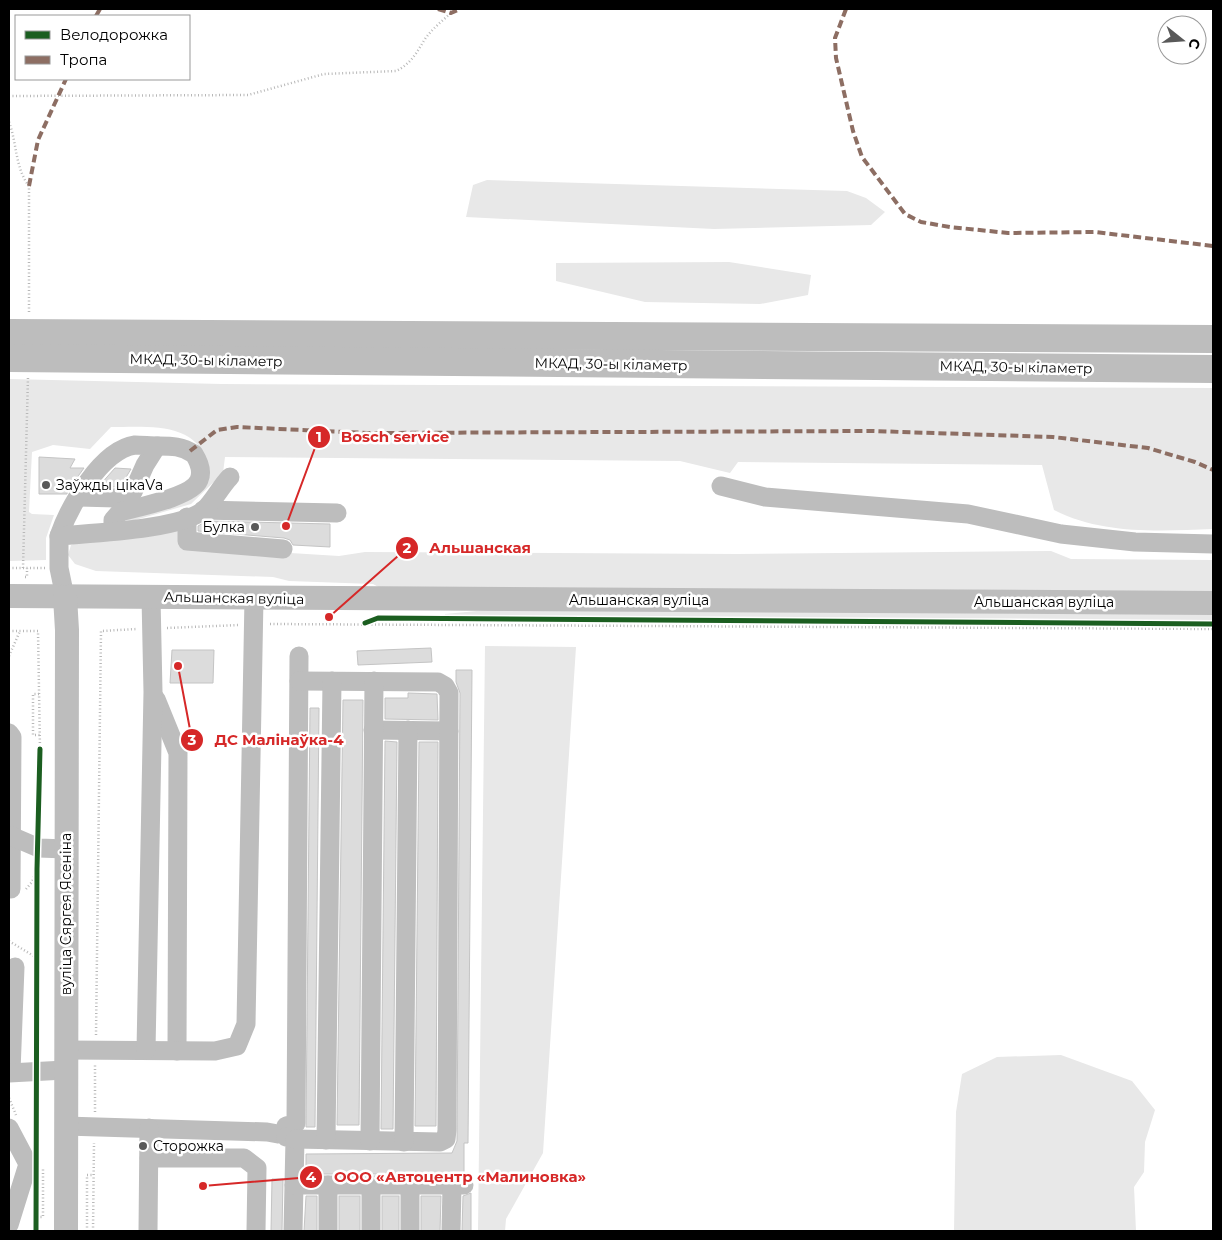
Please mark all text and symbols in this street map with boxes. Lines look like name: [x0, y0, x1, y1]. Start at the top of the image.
legend: [15, 15, 190, 80]
north arrow: [1157, 15, 1207, 65]
text: Велодорожка: [60, 25, 168, 44]
text: С: [1184, 36, 1205, 51]
text: Тропа: [60, 50, 107, 69]
street label: МКАД, 30-ы кіламетр: [129, 350, 283, 370]
street label: МКАД, 30-ы кіламетр: [534, 354, 688, 374]
street label: МКАД, 30-ы кіламетр: [939, 357, 1093, 377]
callout: Bosch service: [306, 422, 460, 452]
text: 1: [316, 427, 322, 446]
text: Bosch service: [341, 427, 449, 446]
place label: Заўжды цікаVа: [56, 476, 163, 494]
marker: Заўжды цікаVа: [40, 479, 52, 491]
place label: Булка: [203, 518, 245, 536]
marker: Булка: [249, 521, 261, 533]
callout: Альшанская: [394, 533, 541, 563]
text: 2: [403, 538, 412, 557]
text: Альшанская: [429, 538, 531, 557]
street label: Альшанская вуліца: [164, 588, 304, 608]
street label: Альшанская вуліца: [569, 591, 709, 609]
street label: Альшанская вуліца: [974, 593, 1114, 611]
callout: ДС Малінаўка-4: [180, 725, 354, 755]
text: 3: [187, 730, 197, 749]
text: ДС Малінаўка-4: [214, 730, 344, 749]
street label: вуліца Сяргея Ясеніна: [57, 833, 75, 995]
place label: Сторожка: [153, 1137, 224, 1155]
marker: Сторожка: [137, 1140, 149, 1152]
callout: ООО «Автоцентр «Малиновка»: [299, 1162, 596, 1192]
text: 4: [306, 1167, 317, 1186]
text: ООО «Автоцентр «Малиновка»: [334, 1167, 586, 1186]

